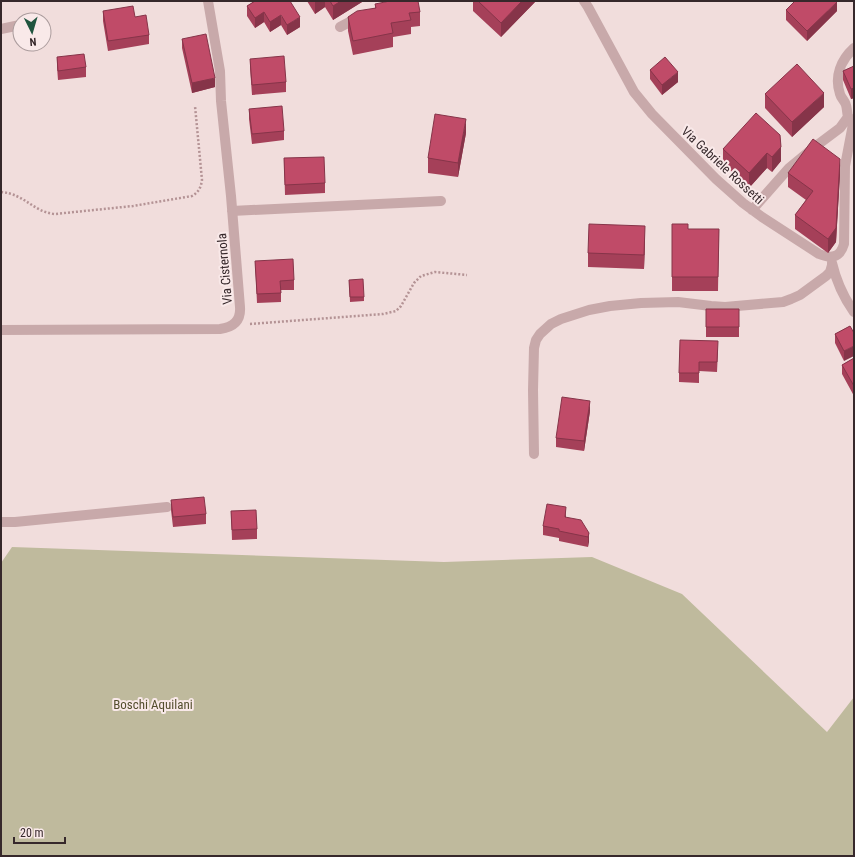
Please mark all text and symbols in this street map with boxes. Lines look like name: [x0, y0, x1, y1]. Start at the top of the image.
north arrow: [12, 12, 52, 52]
text: N: [29, 35, 37, 48]
street label: Via Gabriele Rossetti: [678, 123, 767, 207]
street label: Via Cisternola: [214, 233, 235, 305]
park label: Boschi Aquilani: [113, 697, 193, 712]
scale bar: [14, 819, 65, 845]
text: 20 m: [20, 826, 44, 840]

